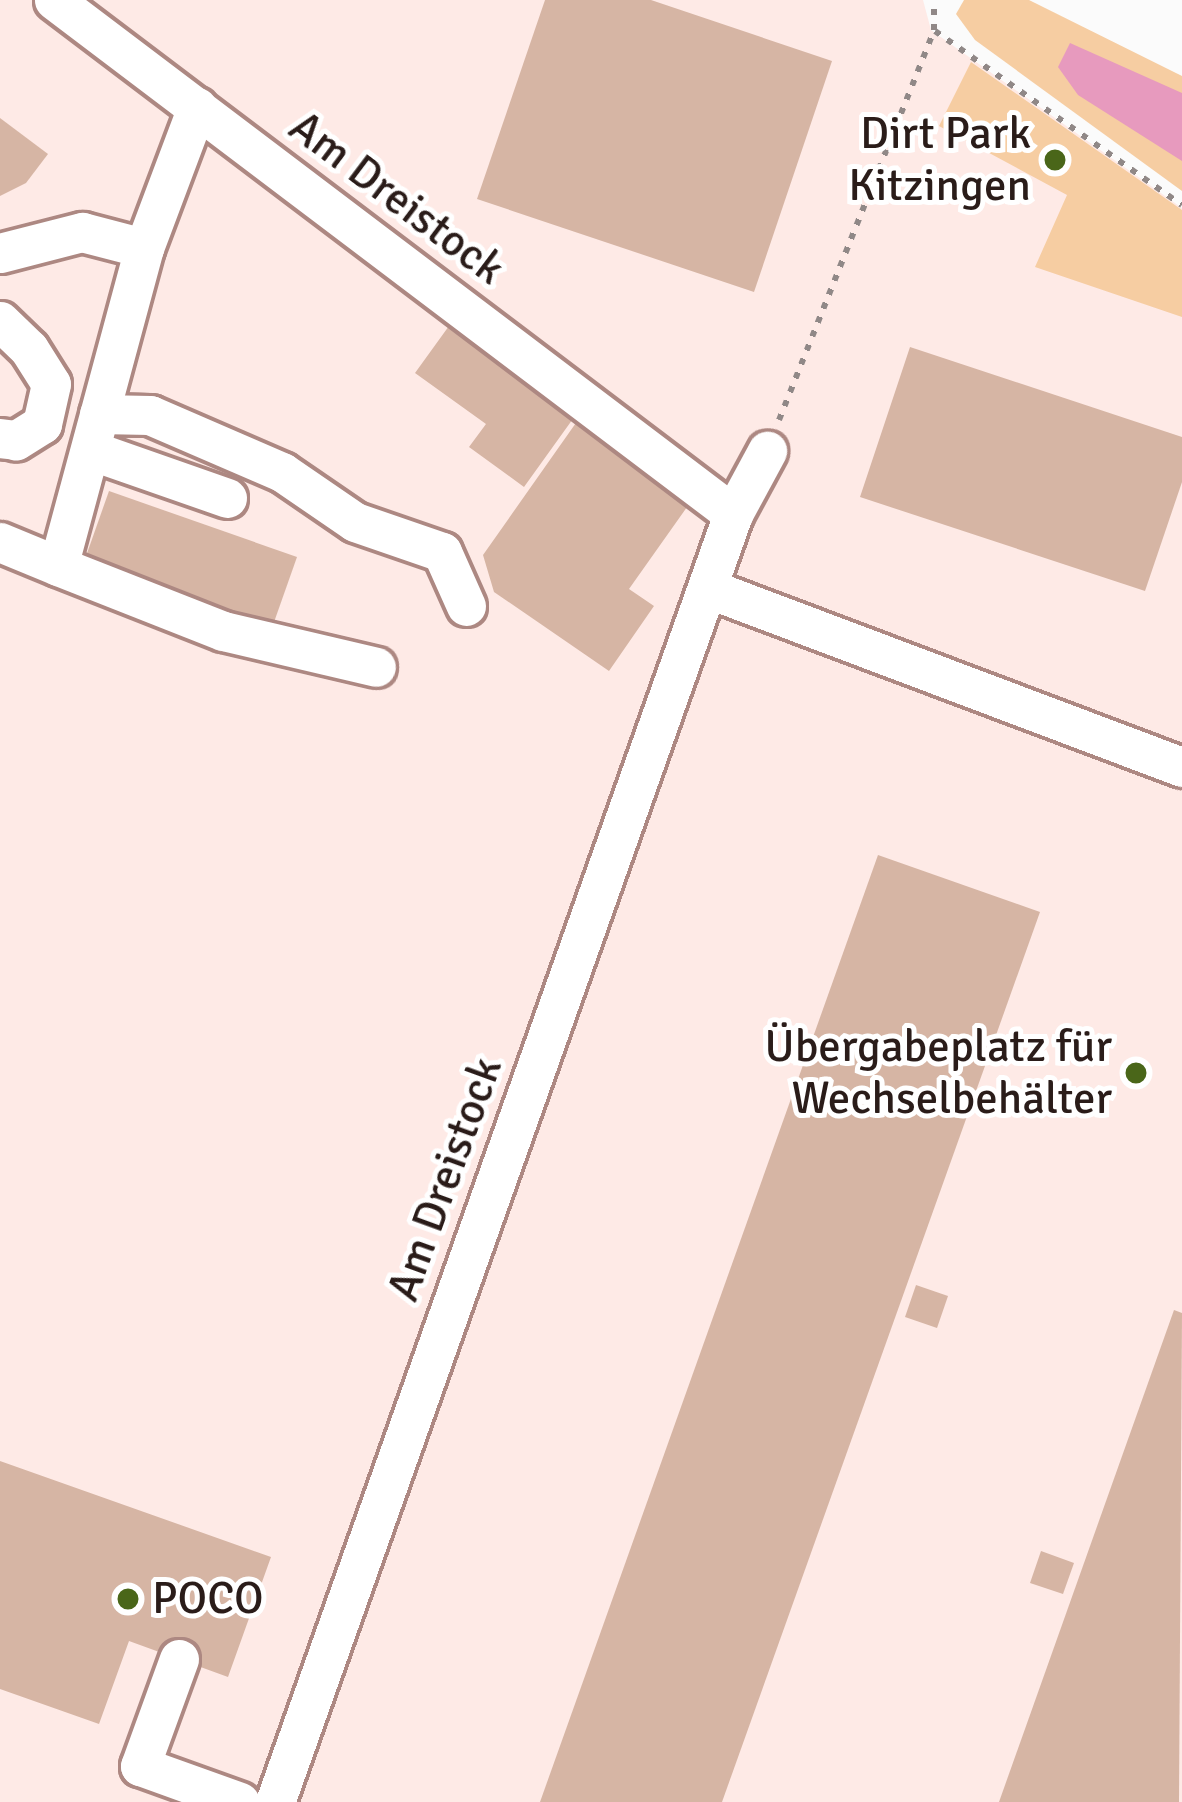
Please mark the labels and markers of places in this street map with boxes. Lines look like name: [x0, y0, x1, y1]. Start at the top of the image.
place label: Dirt Park Kitzingen: [848, 107, 1031, 213]
marker: Dirt Park Kitzingen: [1042, 147, 1068, 173]
place label: Übergabeplatz für Wechselbehälter: [765, 1020, 1112, 1126]
marker: Übergabeplatz für Wechselbehälter: [1123, 1060, 1149, 1086]
place label: POCO: [152, 1572, 264, 1626]
marker: POCO: [115, 1586, 141, 1612]

